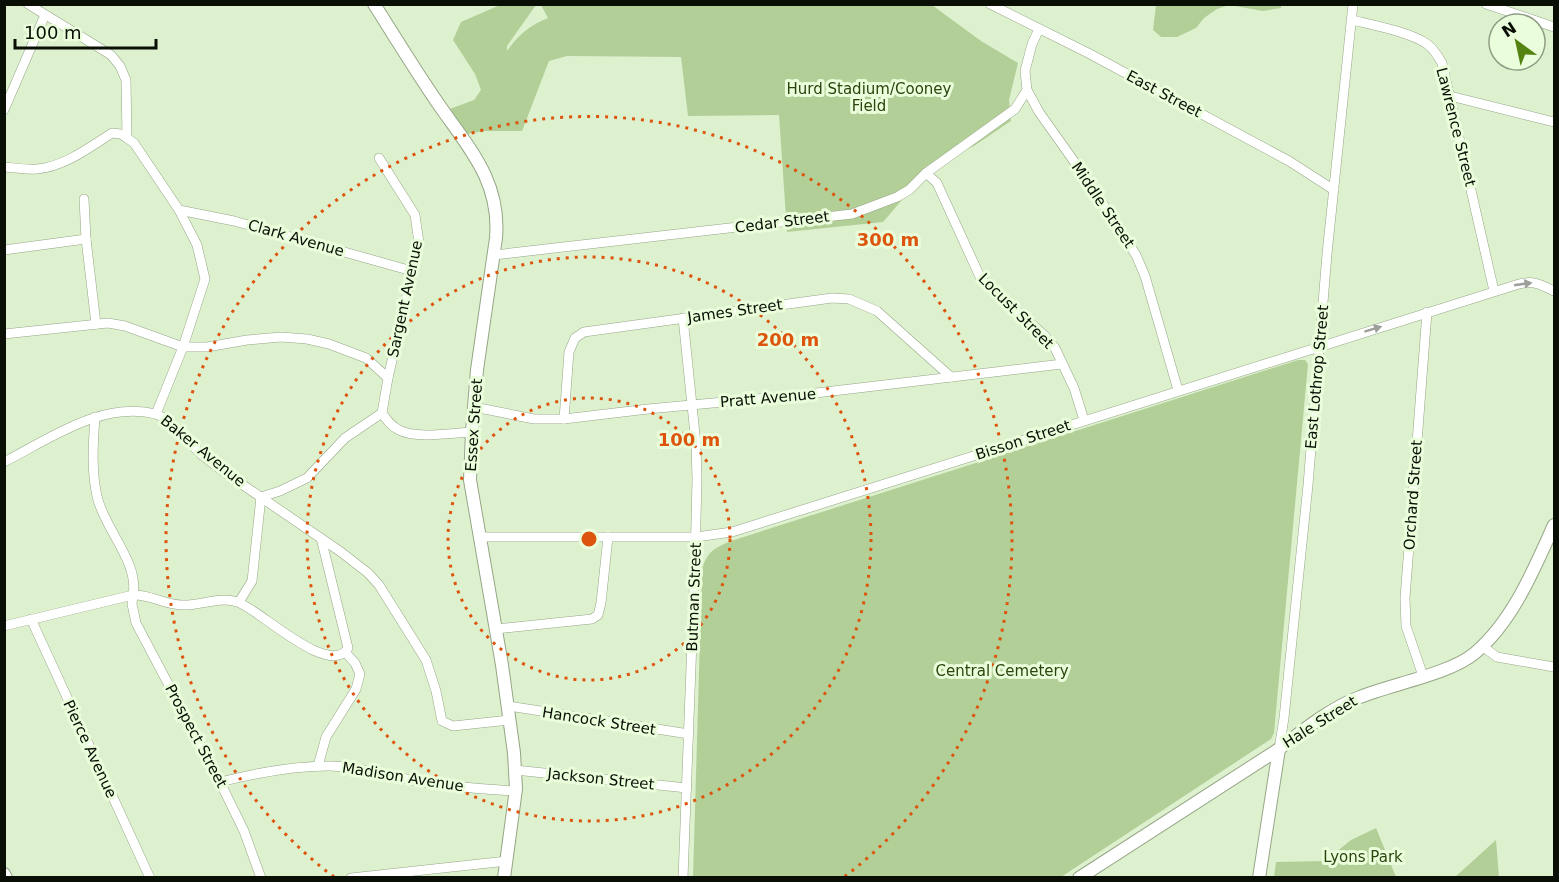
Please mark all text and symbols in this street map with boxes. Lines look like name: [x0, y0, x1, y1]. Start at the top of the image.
scale bar: [15, 12, 156, 50]
north arrow: [1487, 12, 1547, 72]
text: N: [1498, 18, 1520, 41]
text: 100 m: [24, 22, 82, 43]
street label: Lawrence Street: [1432, 66, 1480, 189]
street label: East Street: [1123, 67, 1205, 121]
park label: Hurd Stadium/Cooney Field: [787, 80, 952, 115]
street label: Middle Street: [1068, 159, 1138, 252]
street label: Cedar Street: [734, 207, 830, 237]
street label: Clark Avenue: [246, 216, 346, 260]
text: 300 m: [857, 229, 919, 250]
street label: Sargent Avenue: [384, 239, 426, 359]
street label: Locust Street: [975, 270, 1057, 352]
one-way arrow: [1514, 279, 1533, 288]
street label: James Street: [685, 295, 784, 327]
street label: East Lothrop Street: [1302, 304, 1332, 450]
one-way arrow: [1364, 324, 1382, 333]
text: 200 m: [757, 329, 819, 350]
street label: Essex Street: [462, 378, 486, 472]
street label: Pratt Avenue: [719, 385, 817, 411]
street label: Baker Avenue: [157, 411, 249, 491]
street label: Bisson Street: [973, 416, 1073, 464]
text: 100 m: [658, 429, 720, 450]
street label: Orchard Street: [1400, 439, 1426, 551]
centre of rings: [579, 529, 599, 549]
street label: Butman Street: [683, 542, 705, 652]
park label: Central Cemetery: [935, 662, 1069, 680]
street label: Prospect Street: [161, 681, 231, 791]
street label: Hale Street: [1280, 692, 1361, 752]
street label: Pierce Avenue: [59, 697, 121, 801]
street label: Hancock Street: [541, 703, 657, 739]
street label: Madison Avenue: [341, 759, 465, 795]
street label: Jackson Street: [546, 764, 655, 794]
park label: Lyons Park: [1323, 848, 1403, 866]

